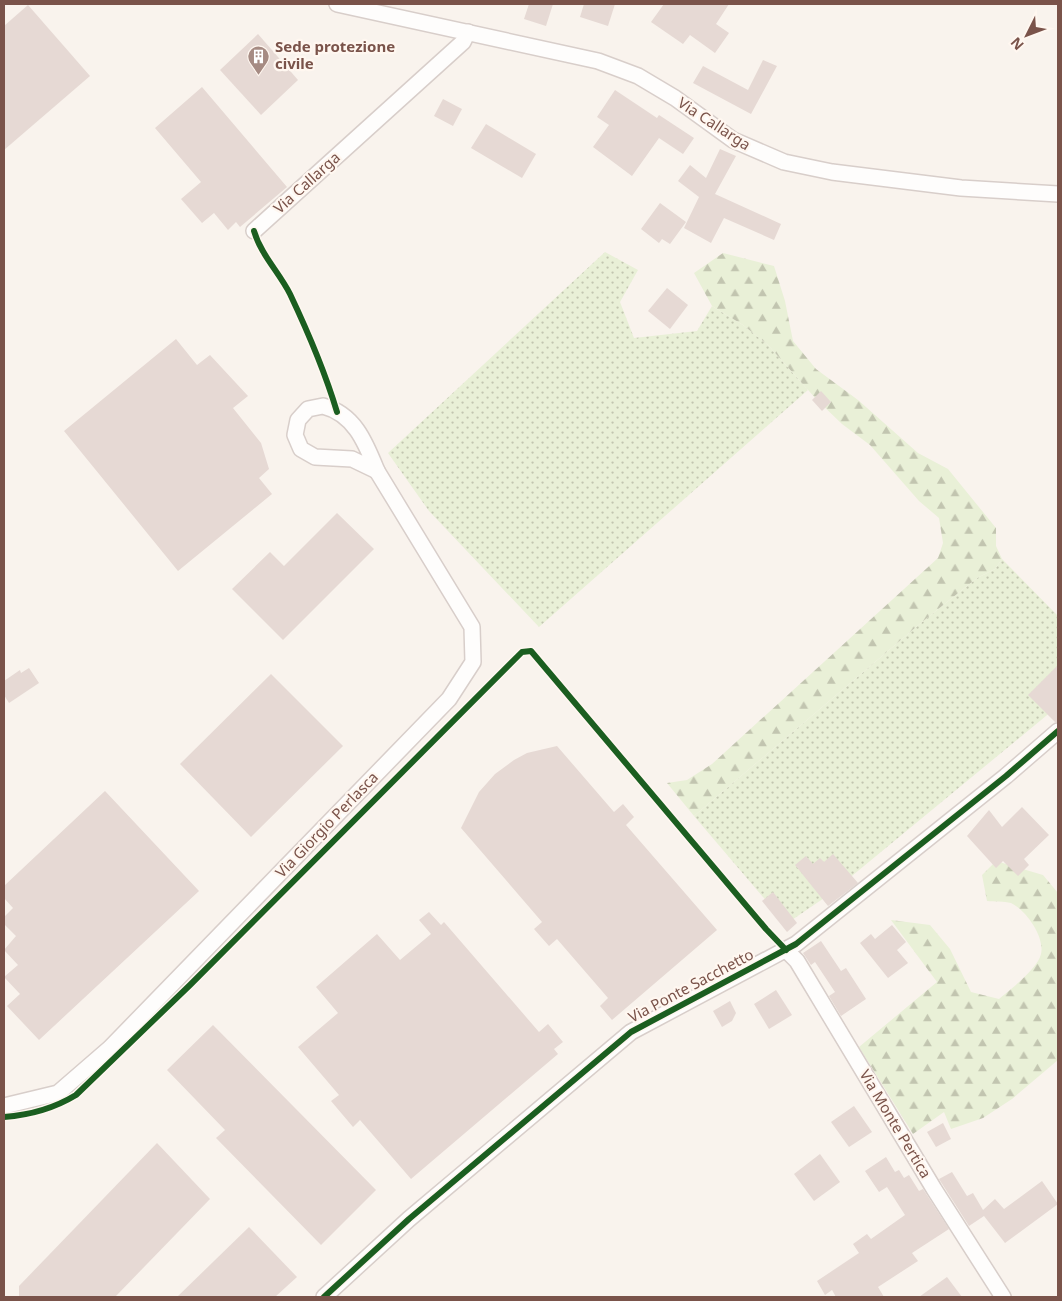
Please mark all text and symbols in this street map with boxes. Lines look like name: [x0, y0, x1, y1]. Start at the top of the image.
north arrow: [1002, 10, 1052, 60]
text: N: [1006, 33, 1028, 55]
place label: Sede protezione civile: [275, 36, 395, 73]
building icon: Sede protezione civile: [247, 44, 271, 75]
street label: Via Callarga: [674, 92, 755, 154]
street label: Via Callarga: [269, 147, 344, 217]
street label: Via Giorgio Perlasca: [270, 767, 382, 882]
street label: Via Ponte Sacchetto: [624, 944, 757, 1027]
street label: Via Monte Pertica: [855, 1065, 936, 1182]

